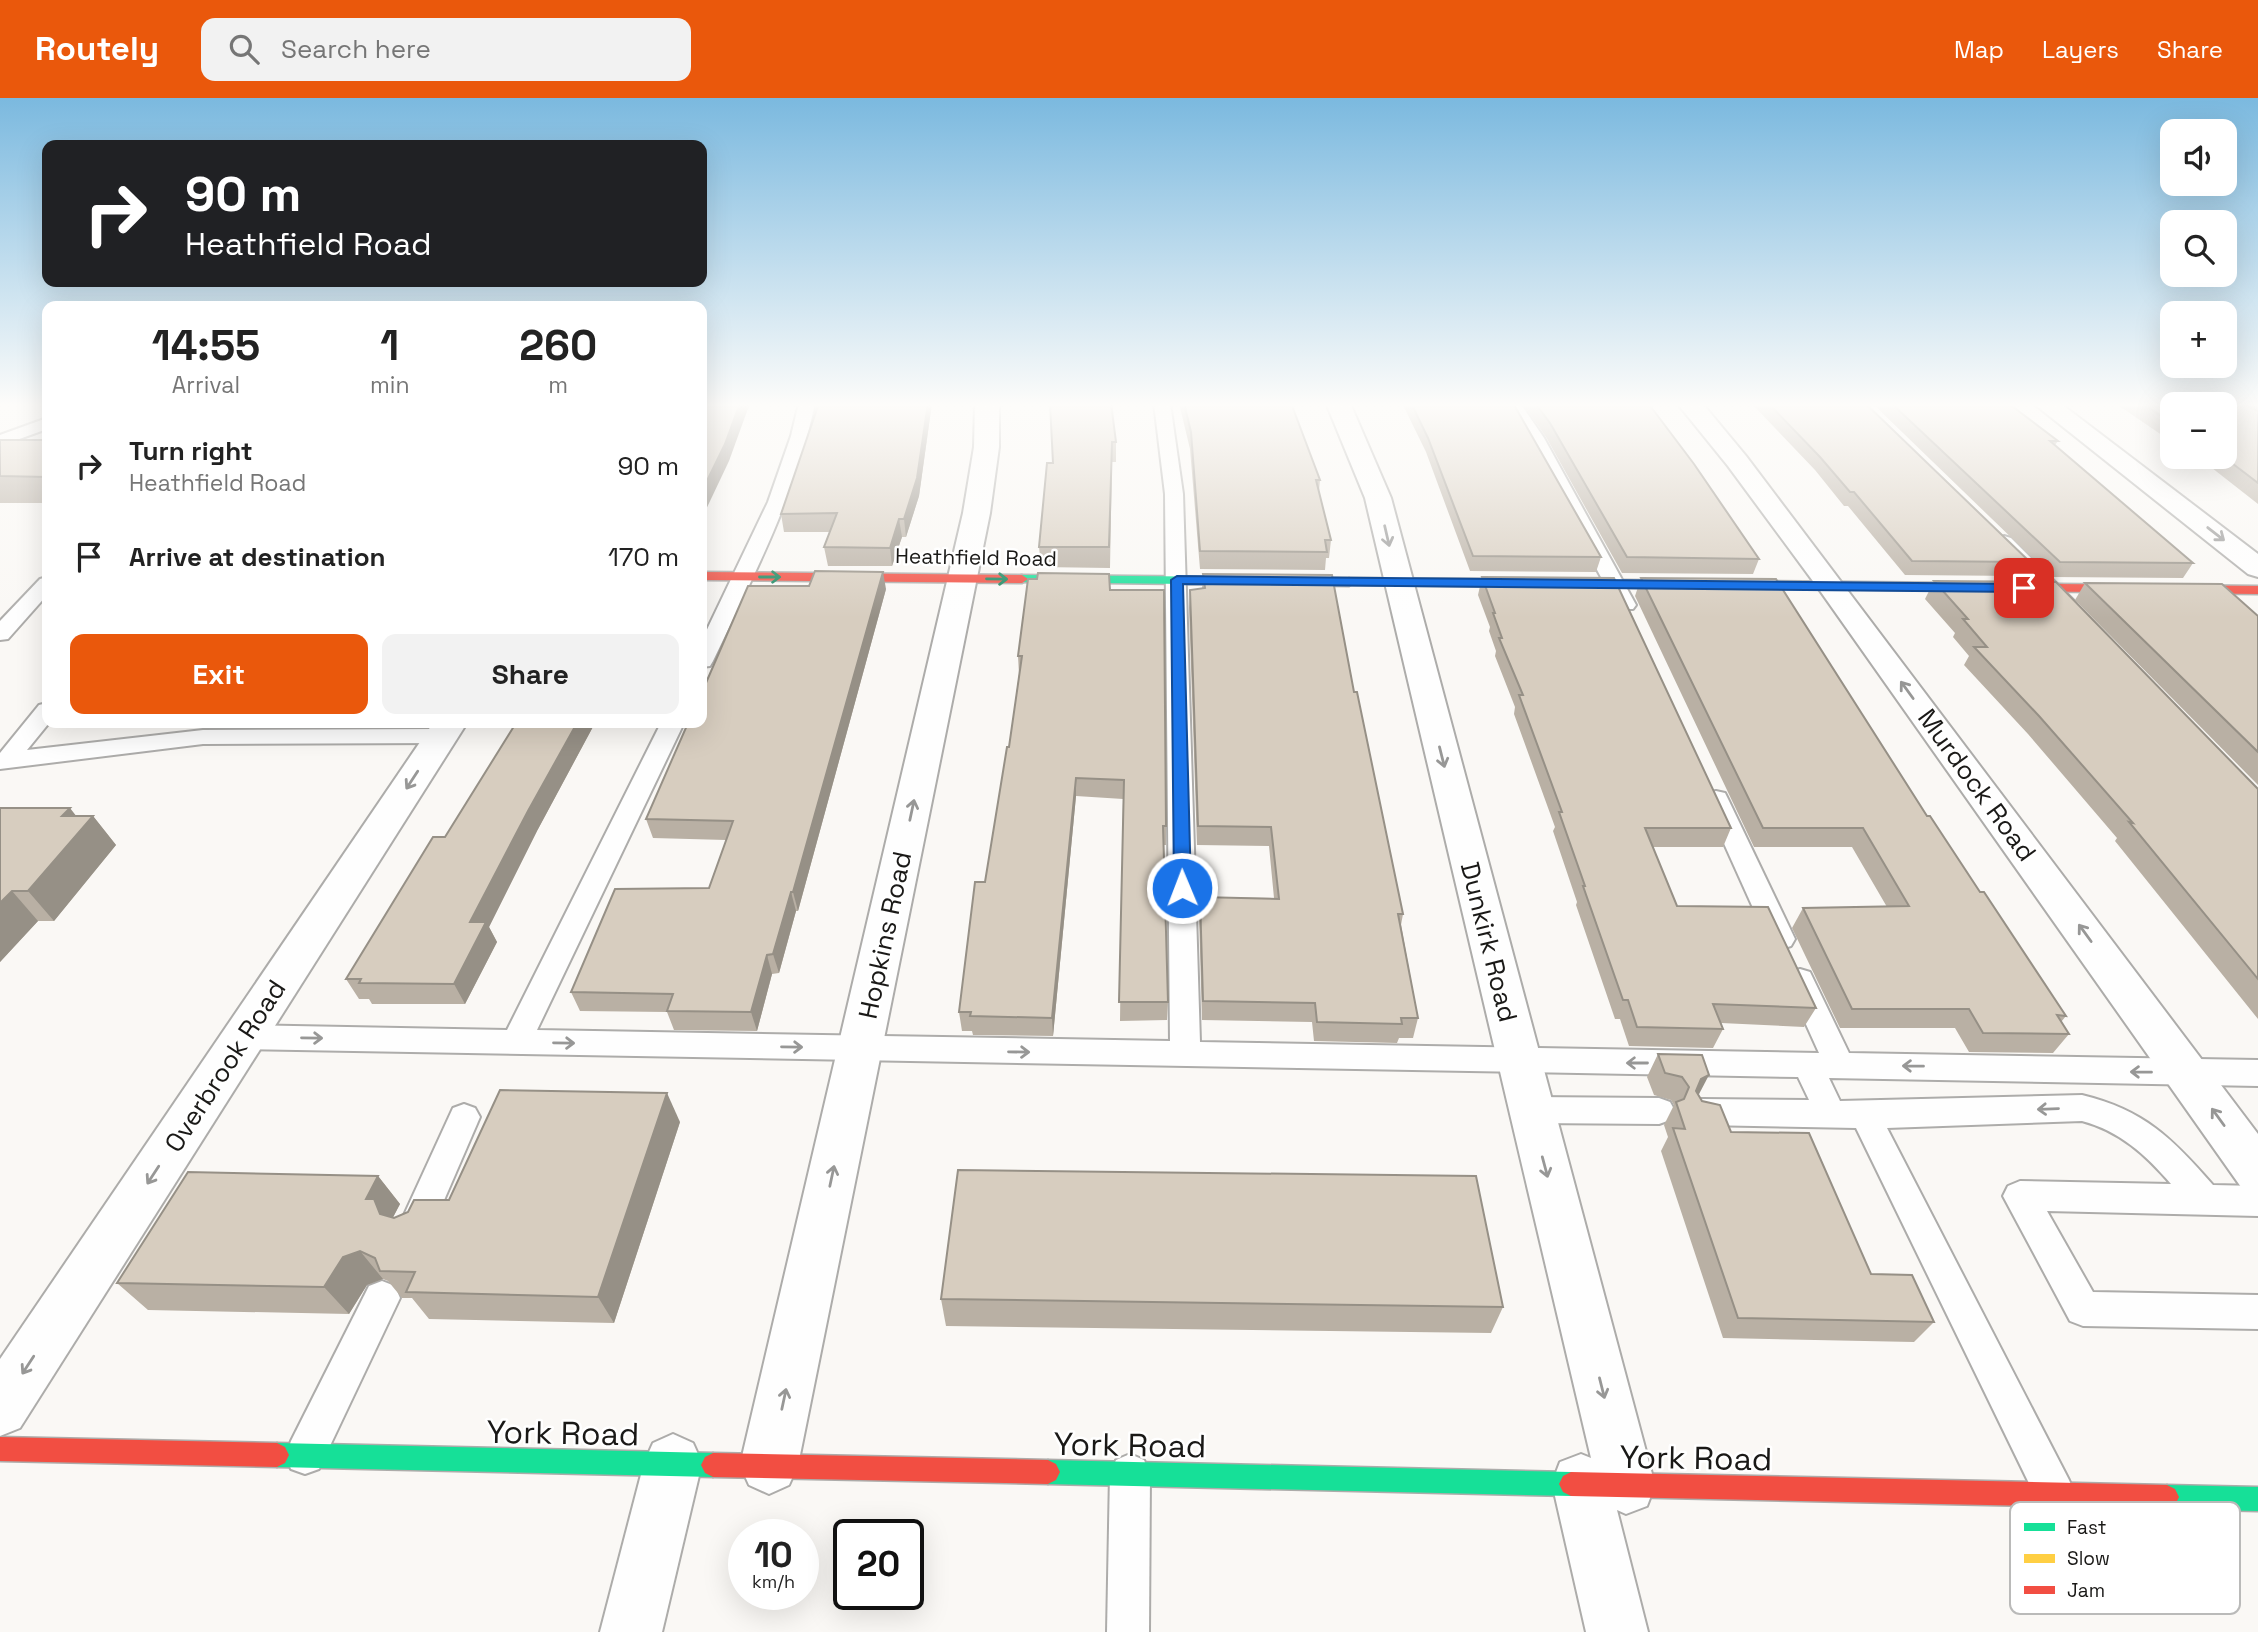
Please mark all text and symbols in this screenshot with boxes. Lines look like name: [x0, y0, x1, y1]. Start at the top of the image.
search box: [201, 18, 691, 81]
text: Routely: [35, 28, 159, 70]
icon: search: [225, 30, 263, 68]
text: Search here: [281, 32, 431, 66]
text: Map: [1954, 34, 2004, 65]
text: Layers: [2042, 34, 2119, 65]
text: Share: [2157, 34, 2223, 65]
map controls: [2160, 119, 2237, 469]
button: sound: [2160, 119, 2237, 196]
text: 90 m: [185, 163, 301, 225]
icon: right: [70, 168, 161, 259]
button: search: [2160, 210, 2237, 287]
text: Heathfield Road: [185, 224, 432, 264]
button: +: [2160, 301, 2237, 378]
text: 14:55: [152, 319, 260, 372]
text: 1: [380, 319, 399, 372]
text: 260: [519, 319, 597, 372]
text: Arrival: [172, 370, 240, 400]
text: min: [370, 370, 409, 400]
text: m: [548, 370, 568, 400]
button: −: [2160, 392, 2237, 469]
text: Turn right: [129, 434, 253, 468]
icon: right: [70, 447, 108, 485]
text: 90 m: [617, 449, 679, 483]
text: Heathfield Road: [129, 468, 306, 498]
one-way arrow: [1381, 524, 1394, 547]
one-way arrow: [2206, 527, 2224, 542]
icon: arrive: [70, 538, 108, 576]
text: Arrive at destination: [129, 540, 386, 574]
text: 170 m: [608, 540, 679, 574]
street label: Heathfield Road: [895, 542, 1057, 572]
pin: [1994, 558, 2054, 618]
icon: arrive: [2005, 569, 2043, 607]
one-way arrow: [758, 570, 781, 584]
one-way arrow: [986, 572, 1009, 586]
button: Exit: [70, 634, 368, 714]
button: Share: [382, 634, 679, 714]
one-way arrow: [1900, 681, 1914, 700]
street label: Murdock Road: [1910, 702, 2044, 868]
one-way arrow: [1436, 745, 1449, 768]
one-way arrow: [405, 770, 420, 789]
one-way arrow: [906, 799, 919, 822]
street label: Hopkins Road: [851, 848, 919, 1022]
position arrow: [1145, 851, 1219, 925]
street label: Dunkirk Road: [1453, 858, 1525, 1026]
one-way arrow: [2077, 924, 2092, 943]
street label: Overbrook Road: [157, 973, 293, 1159]
one-way arrow: [300, 1032, 323, 1045]
one-way arrow: [552, 1037, 575, 1050]
one-way arrow: [780, 1041, 803, 1054]
one-way arrow: [1007, 1045, 1030, 1059]
one-way arrow: [1626, 1056, 1649, 1070]
one-way arrow: [1902, 1060, 1925, 1073]
one-way arrow: [2130, 1065, 2153, 1078]
one-way arrow: [2037, 1103, 2060, 1116]
one-way arrow: [2211, 1108, 2226, 1127]
one-way arrow: [1539, 1156, 1552, 1178]
one-way arrow: [146, 1165, 160, 1184]
one-way arrow: [826, 1165, 840, 1188]
one-way arrow: [21, 1355, 36, 1374]
one-way arrow: [1596, 1376, 1609, 1399]
one-way arrow: [778, 1388, 791, 1411]
street label: York Road: [486, 1412, 640, 1454]
street label: York Road: [1053, 1424, 1207, 1466]
street label: York Road: [1619, 1437, 1773, 1479]
legend: [2010, 1502, 2240, 1614]
text: Fast: [2067, 1515, 2107, 1540]
speed limit sign: 20: [833, 1519, 924, 1610]
text: 10: [754, 1533, 793, 1577]
text: Slow: [2067, 1546, 2110, 1571]
text: km/h: [752, 1570, 795, 1593]
text: Jam: [2067, 1578, 2105, 1603]

